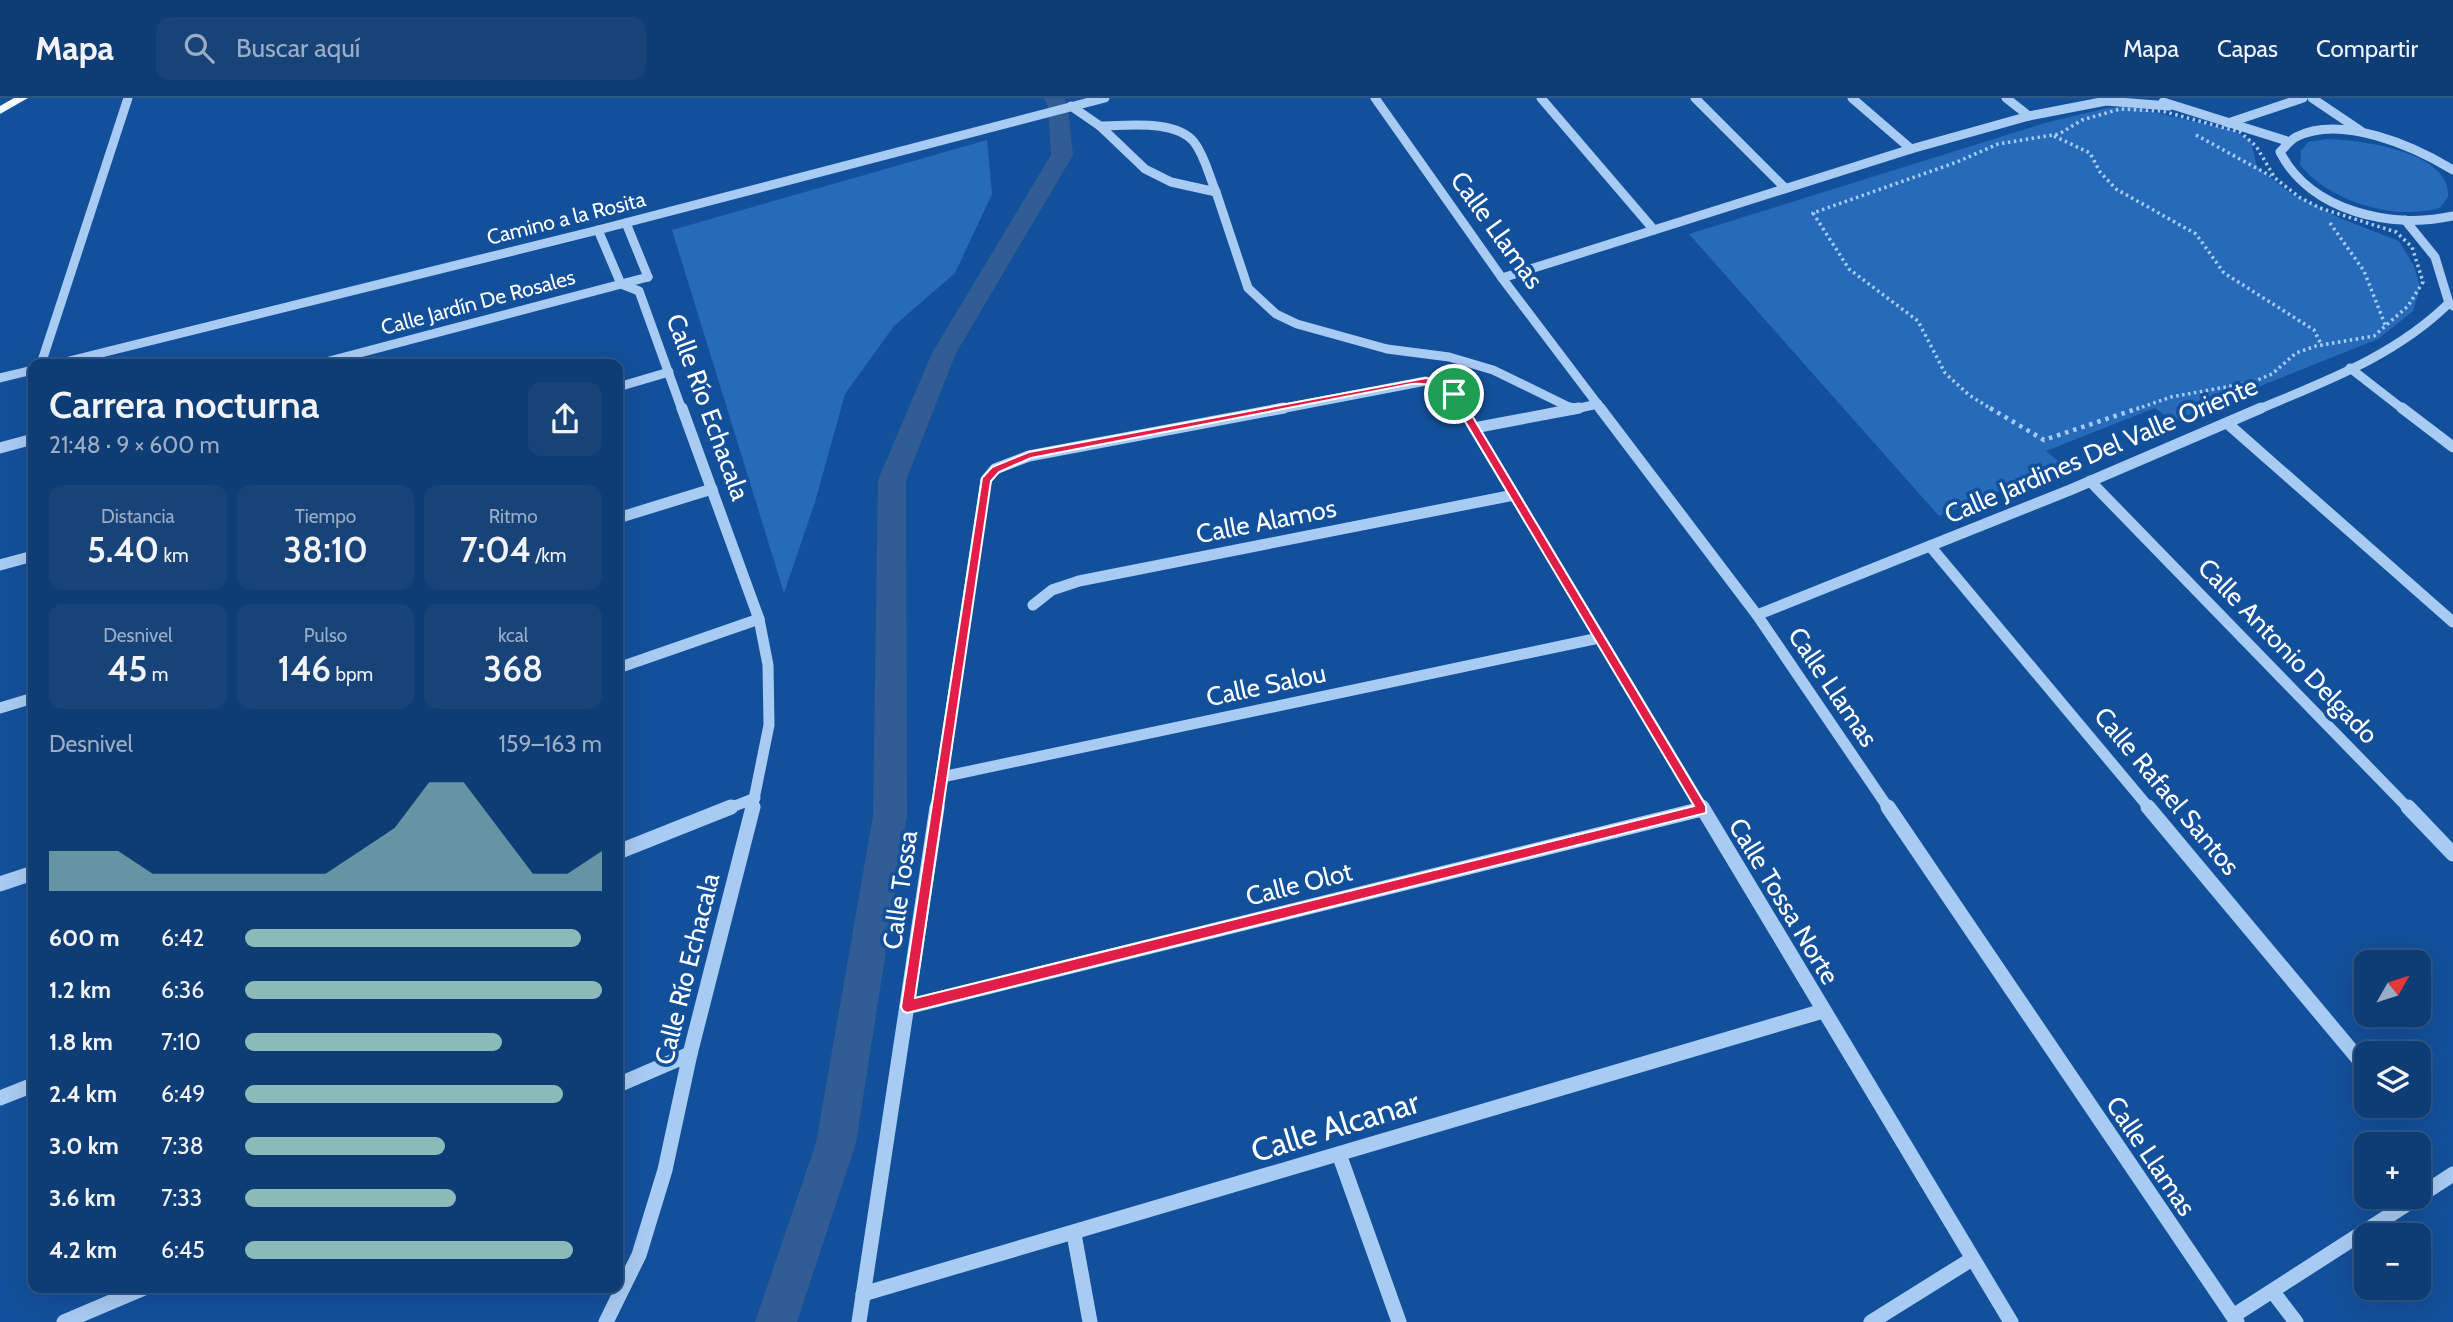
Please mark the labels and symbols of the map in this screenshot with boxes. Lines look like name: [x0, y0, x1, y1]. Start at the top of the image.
street label: Calle Llamas: [1444, 165, 1550, 295]
street label: Camino a la Rosita: [484, 186, 648, 250]
street label: Calle Jardín De Rosales: [378, 264, 578, 340]
street label: Calle Río Echacala: [659, 309, 757, 505]
pin: [1424, 364, 1484, 424]
street label: Calle Jardines Del Valle Oriente: [1940, 369, 2262, 531]
street label: Calle Alamos: [1193, 492, 1339, 550]
street label: Calle Antonio Delgado: [2191, 552, 2385, 750]
street label: Calle Llamas: [1781, 621, 1885, 753]
street label: Calle Salou: [1203, 657, 1329, 713]
street label: Calle Rafael Santos: [2087, 700, 2247, 882]
street label: Calle Tossa Norte: [1722, 812, 1846, 990]
street label: Calle Tossa: [876, 828, 924, 952]
street label: Calle Olot: [1242, 855, 1356, 913]
street label: Calle Río Echacala: [648, 869, 726, 1068]
north arrow: [2354, 950, 2431, 1027]
street label: Calle Alcanar: [1246, 1082, 1425, 1170]
street label: Calle Llamas: [2099, 1090, 2203, 1222]

